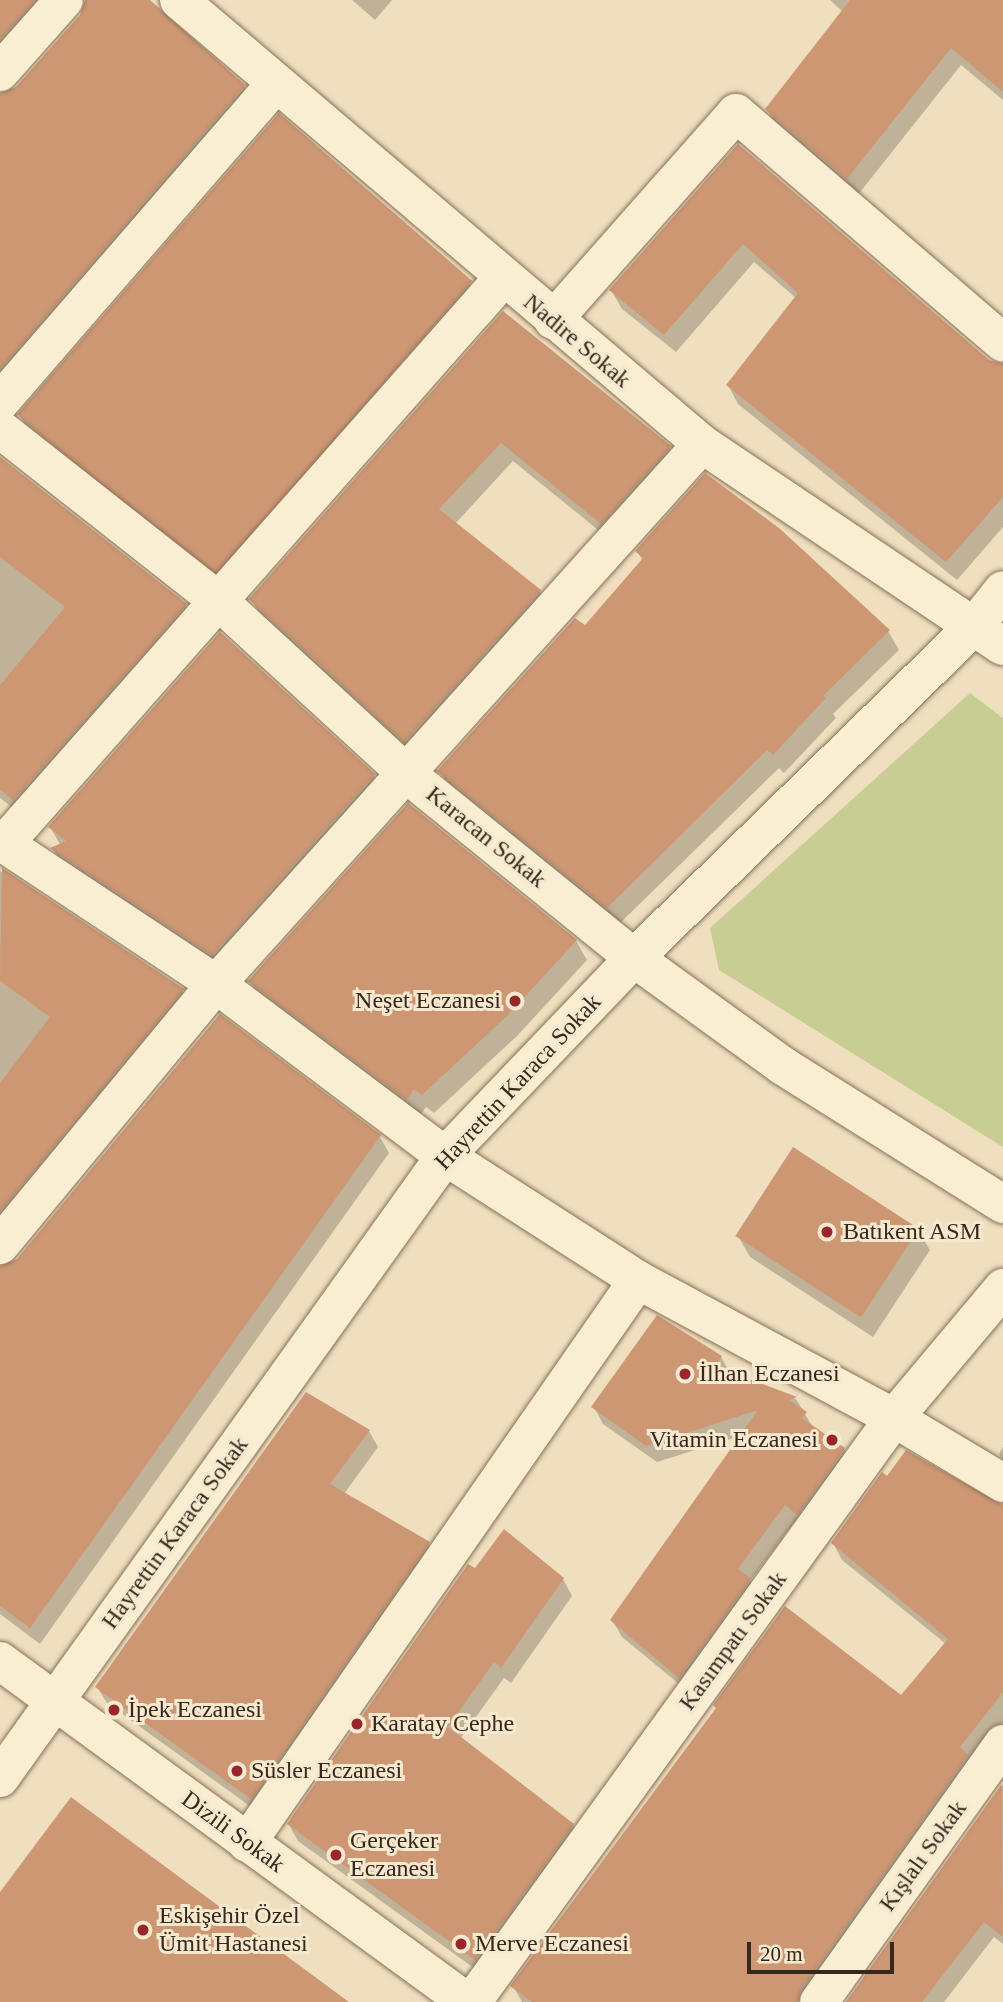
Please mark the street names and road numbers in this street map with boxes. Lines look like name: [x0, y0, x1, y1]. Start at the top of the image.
street label: Nadire Sokak: [517, 288, 637, 394]
street label: Karacan Sokak: [420, 780, 552, 894]
street label: Hayrettin Karaca Sokak: [429, 988, 607, 1176]
street label: Hayrettin Karaca Sokak: [96, 1431, 254, 1635]
street label: Kasımpatı Sokak: [673, 1566, 793, 1716]
street label: Dizili Sokak: [176, 1785, 290, 1879]
street label: Kışlalı Sokak: [873, 1795, 973, 1917]

